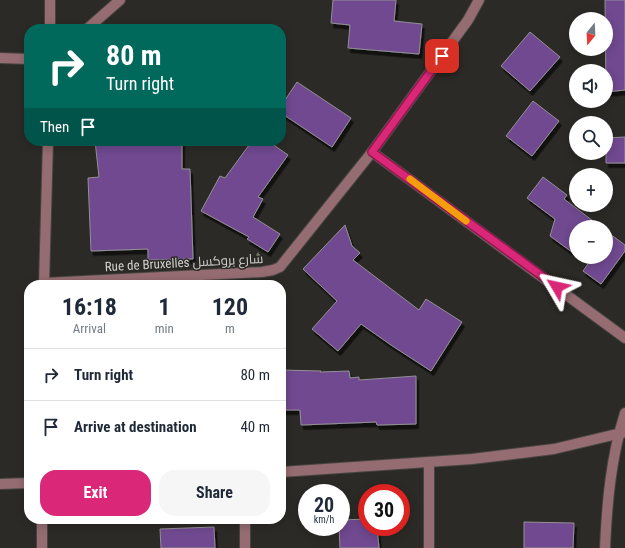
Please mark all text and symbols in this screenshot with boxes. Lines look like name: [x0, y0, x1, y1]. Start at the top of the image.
north arrow: [569, 12, 613, 56]
map controls: [569, 12, 613, 264]
text: 80 m: [106, 39, 162, 72]
pin: [425, 39, 459, 73]
icon: right: [40, 40, 92, 92]
icon: arrive: [431, 45, 453, 67]
button: sound: [569, 64, 613, 108]
text: Turn right: [106, 73, 174, 94]
icon: arrive: [77, 116, 99, 138]
button: search: [569, 116, 613, 160]
text: Then: [40, 118, 69, 136]
button: +: [569, 168, 613, 212]
button: −: [569, 220, 613, 264]
street label: Rue de Bruxelles شارع بروكسل: [104, 251, 264, 275]
position arrow: [536, 266, 578, 308]
text: 16:18: [62, 293, 117, 321]
text: 1: [158, 293, 170, 321]
text: 120: [212, 293, 248, 321]
text: Arrival: [73, 321, 106, 336]
text: min: [155, 321, 174, 336]
text: m: [225, 321, 235, 336]
icon: right: [40, 364, 62, 386]
text: Turn right: [74, 366, 133, 384]
text: 80 m: [240, 366, 270, 384]
icon: arrive: [40, 416, 62, 438]
text: Arrive at destination: [74, 418, 197, 436]
text: 40 m: [240, 418, 270, 436]
button: Exit: [40, 470, 151, 516]
button: Share: [159, 470, 270, 516]
speed limit sign: 30: [358, 484, 410, 536]
text: 20: [314, 493, 334, 517]
text: km/h: [314, 514, 334, 525]

